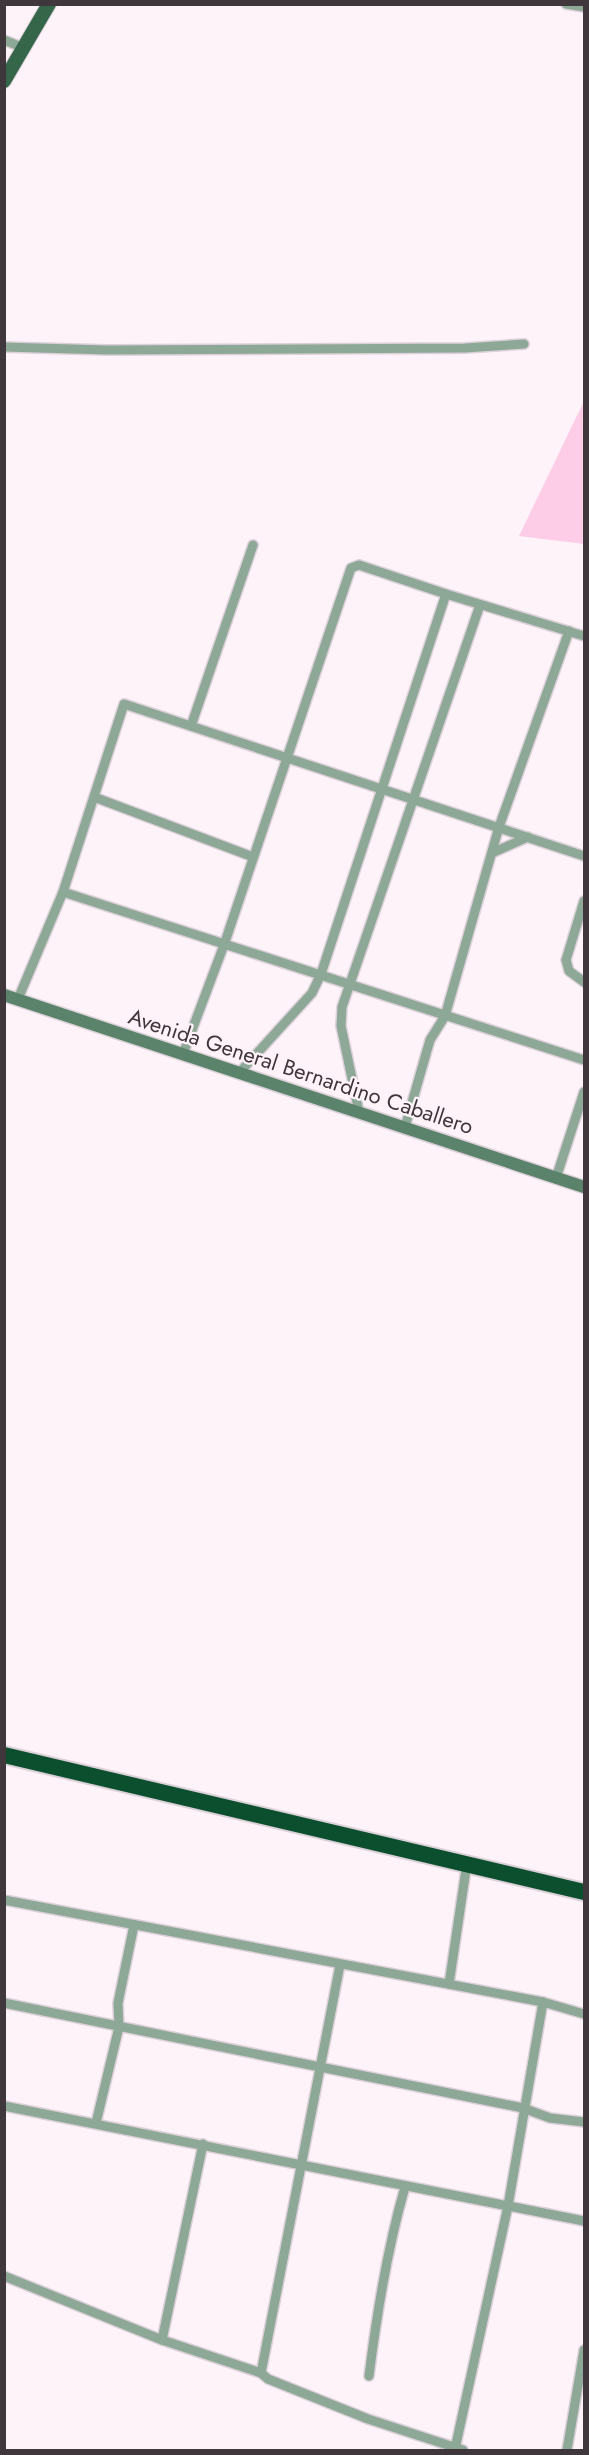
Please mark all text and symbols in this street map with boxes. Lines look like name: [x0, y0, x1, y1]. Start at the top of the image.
street label: Avenida General Bernardino Caballero: [124, 1000, 478, 1142]

